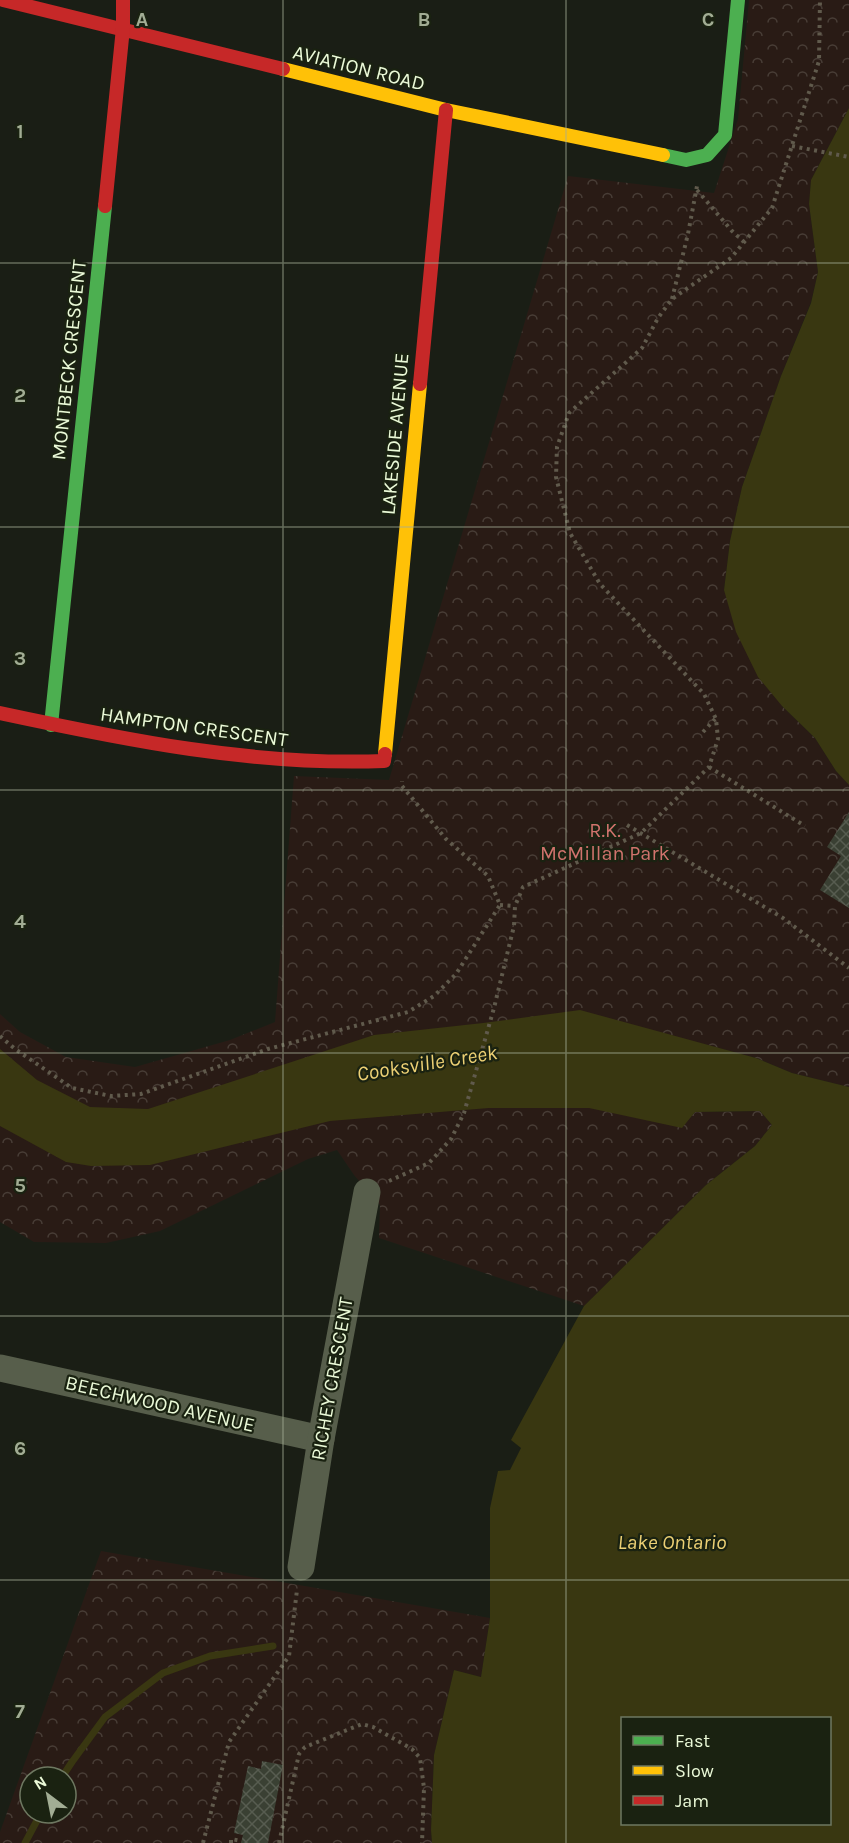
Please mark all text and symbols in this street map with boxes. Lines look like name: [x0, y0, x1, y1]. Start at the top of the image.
text: A: [136, 8, 149, 31]
text: B: [418, 8, 430, 31]
text: C: [702, 8, 714, 31]
street label: AVIATION ROAD: [291, 40, 427, 96]
text: 1: [16, 120, 24, 143]
street label: MONTBECK CRESCENT: [47, 259, 91, 461]
street label: LAKESIDE AVENUE: [376, 352, 414, 516]
text: 2: [14, 384, 26, 407]
text: 3: [14, 647, 26, 670]
street label: HAMPTON CRESCENT: [99, 702, 289, 752]
park label: R.K. McMillan Park: [540, 819, 670, 865]
text: 4: [14, 910, 26, 933]
water label: Cooksville Creek: [355, 1040, 499, 1086]
text: 5: [14, 1174, 26, 1197]
street label: RICHEY CRESCENT: [306, 1296, 358, 1462]
street label: BEECHWOOD AVENUE: [63, 1371, 257, 1437]
text: 6: [14, 1437, 26, 1460]
water label: Lake Ontario: [618, 1530, 727, 1554]
text: 7: [15, 1700, 25, 1723]
legend: [621, 1717, 831, 1825]
text: Fast: [675, 1730, 710, 1752]
text: Slow: [675, 1760, 714, 1782]
north arrow: [18, 1765, 78, 1825]
text: N: [30, 1772, 50, 1794]
text: Jam: [675, 1790, 709, 1812]

